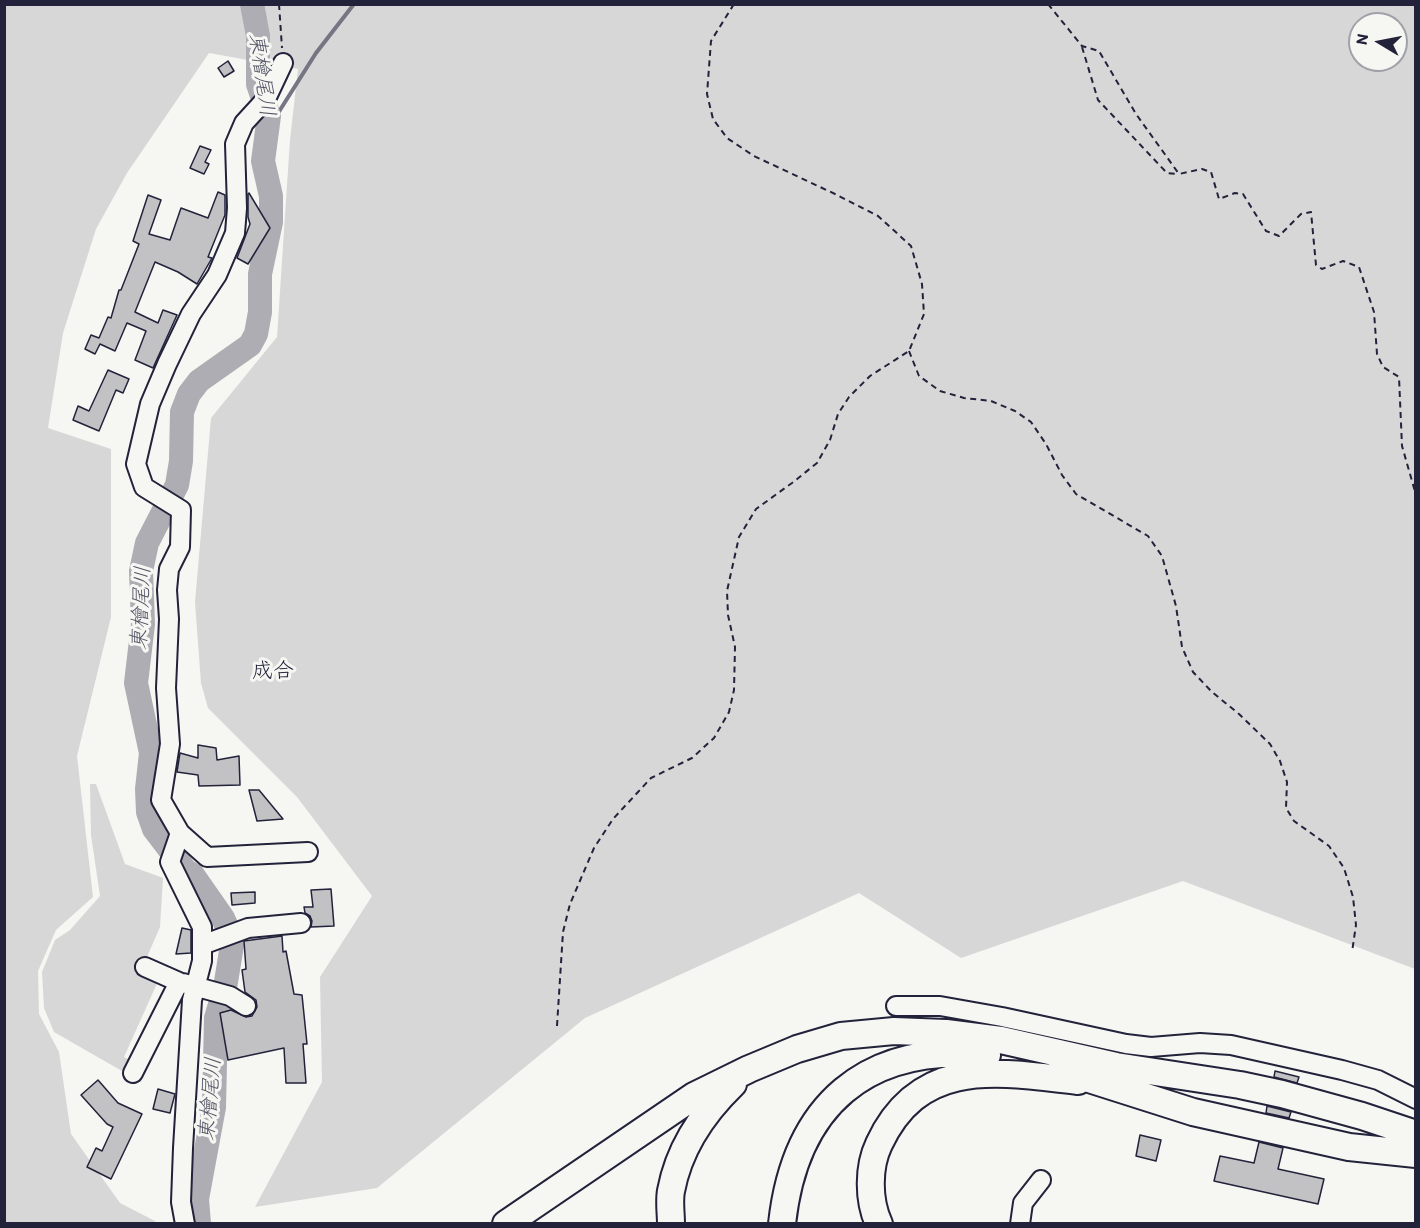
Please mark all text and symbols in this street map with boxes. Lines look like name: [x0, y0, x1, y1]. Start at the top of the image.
north arrow: [1348, 12, 1408, 72]
water label: 東檜尾川: [243, 32, 279, 118]
text: N: [1351, 32, 1372, 46]
water label: 東檜尾川: [127, 565, 157, 651]
district label: 成合: [252, 659, 294, 685]
water label: 東檜尾川: [195, 1056, 227, 1142]

